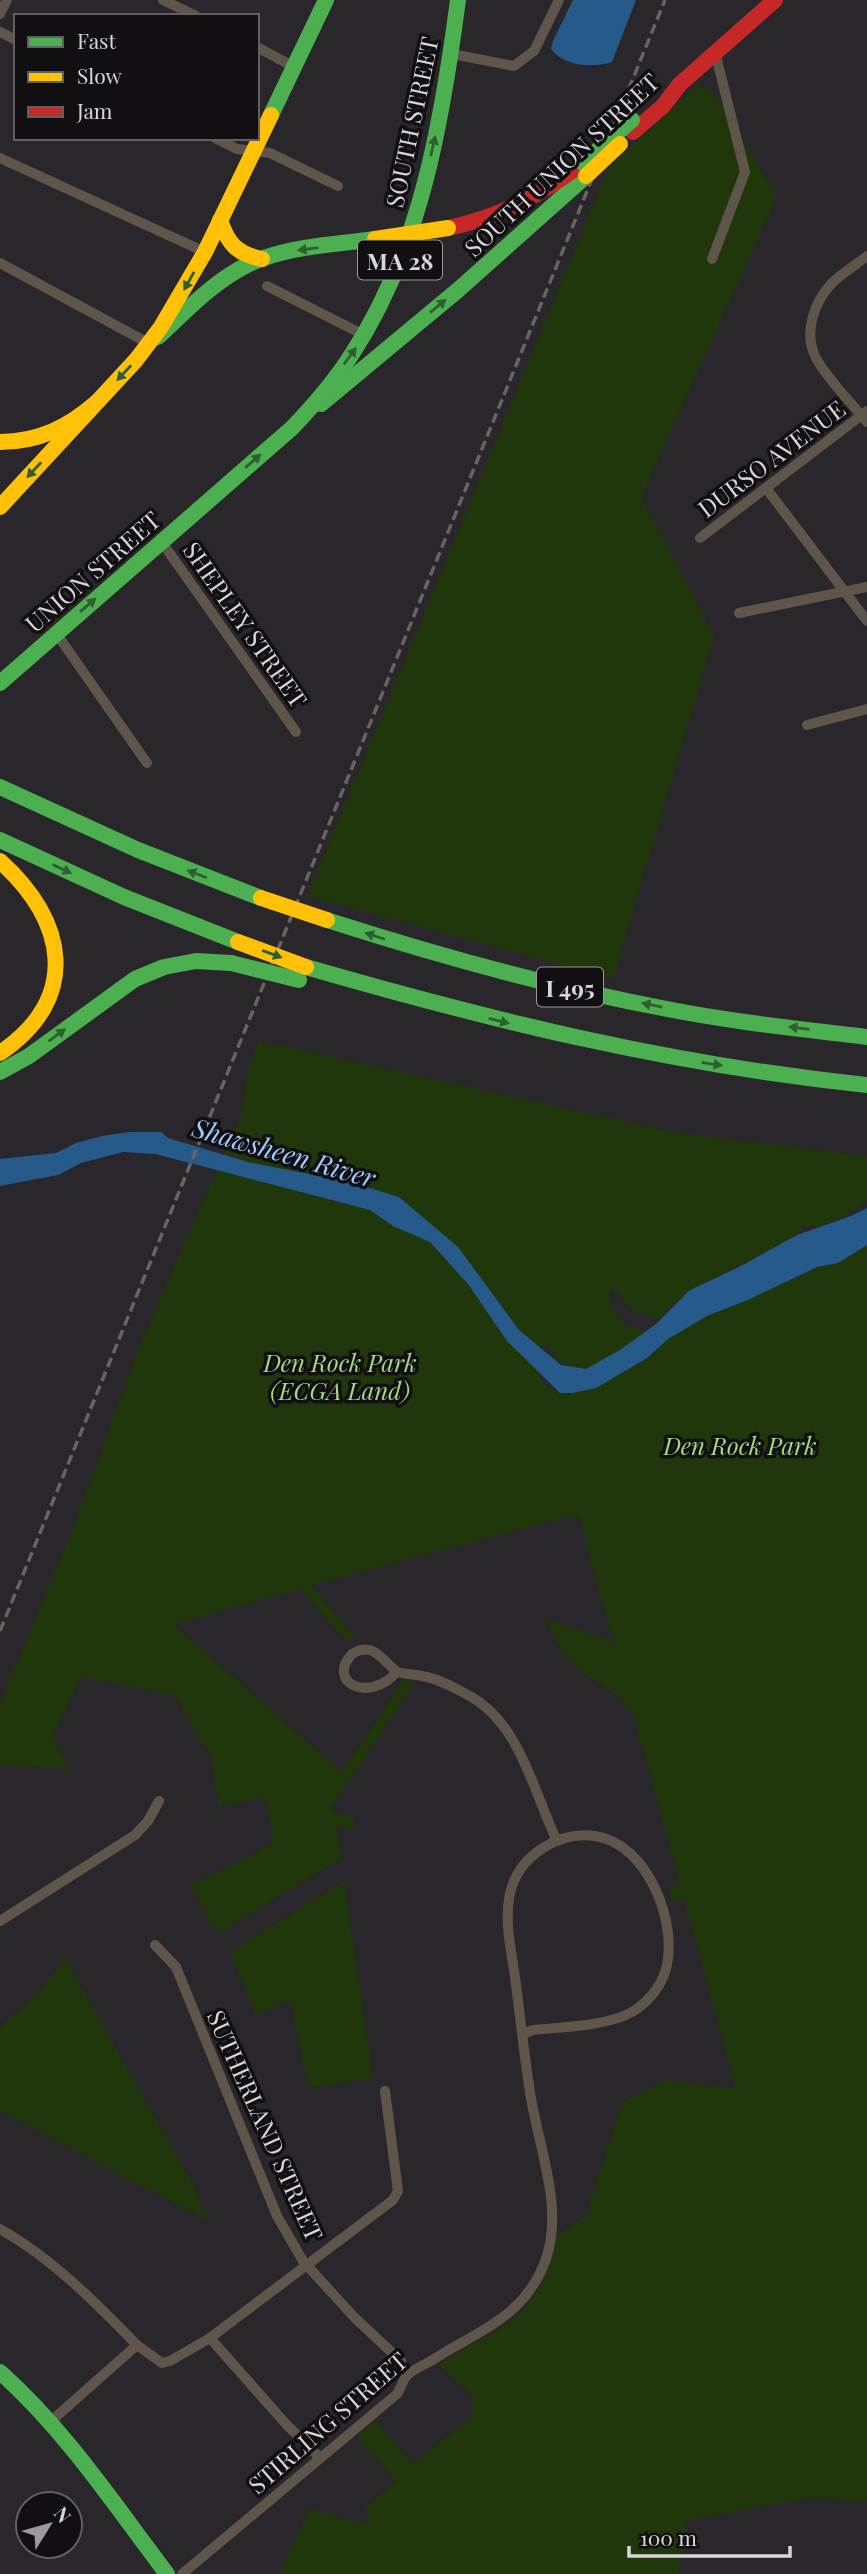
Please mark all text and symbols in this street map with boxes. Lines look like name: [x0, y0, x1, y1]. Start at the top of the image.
legend: [14, 14, 259, 140]
text: Fast: [77, 26, 116, 54]
street label: SOUTH STREET: [377, 34, 445, 210]
text: Slow: [77, 61, 122, 89]
street label: SOUTH UNION STREET: [457, 65, 665, 263]
text: Jam: [76, 96, 113, 124]
one-way arrow: [428, 135, 439, 157]
road number: MA 28: [358, 241, 442, 280]
one-way arrow: [297, 244, 319, 255]
one-way arrow: [183, 271, 195, 291]
one-way arrow: [430, 299, 447, 314]
one-way arrow: [343, 347, 357, 365]
one-way arrow: [116, 364, 132, 381]
street label: DURSO AVENUE: [691, 392, 851, 524]
one-way arrow: [245, 454, 262, 469]
one-way arrow: [26, 461, 42, 479]
street label: UNION STREET: [18, 503, 166, 639]
street label: SHEPLEY STREET: [177, 535, 315, 713]
one-way arrow: [79, 598, 96, 613]
one-way arrow: [52, 863, 72, 875]
one-way arrow: [186, 868, 207, 879]
one-way arrow: [364, 930, 385, 940]
one-way arrow: [262, 949, 283, 960]
road number: I 495: [537, 968, 603, 1006]
one-way arrow: [641, 1000, 663, 1011]
one-way arrow: [488, 1016, 510, 1027]
one-way arrow: [788, 1023, 810, 1034]
one-way arrow: [48, 1028, 66, 1043]
one-way arrow: [701, 1059, 723, 1070]
water label: Shawsheen River: [187, 1109, 380, 1195]
park label: Den Rock Park (ECGA Land): [262, 1346, 417, 1406]
park label: Den Rock Park: [662, 1429, 817, 1461]
street label: SUTHERLAND STREET: [201, 2005, 331, 2245]
street label: STIRLING STREET: [241, 2344, 413, 2500]
north arrow: [14, 2490, 84, 2560]
text: N: [49, 2501, 78, 2528]
scale bar: [629, 2514, 790, 2558]
text: 100 m: [640, 2523, 697, 2551]

